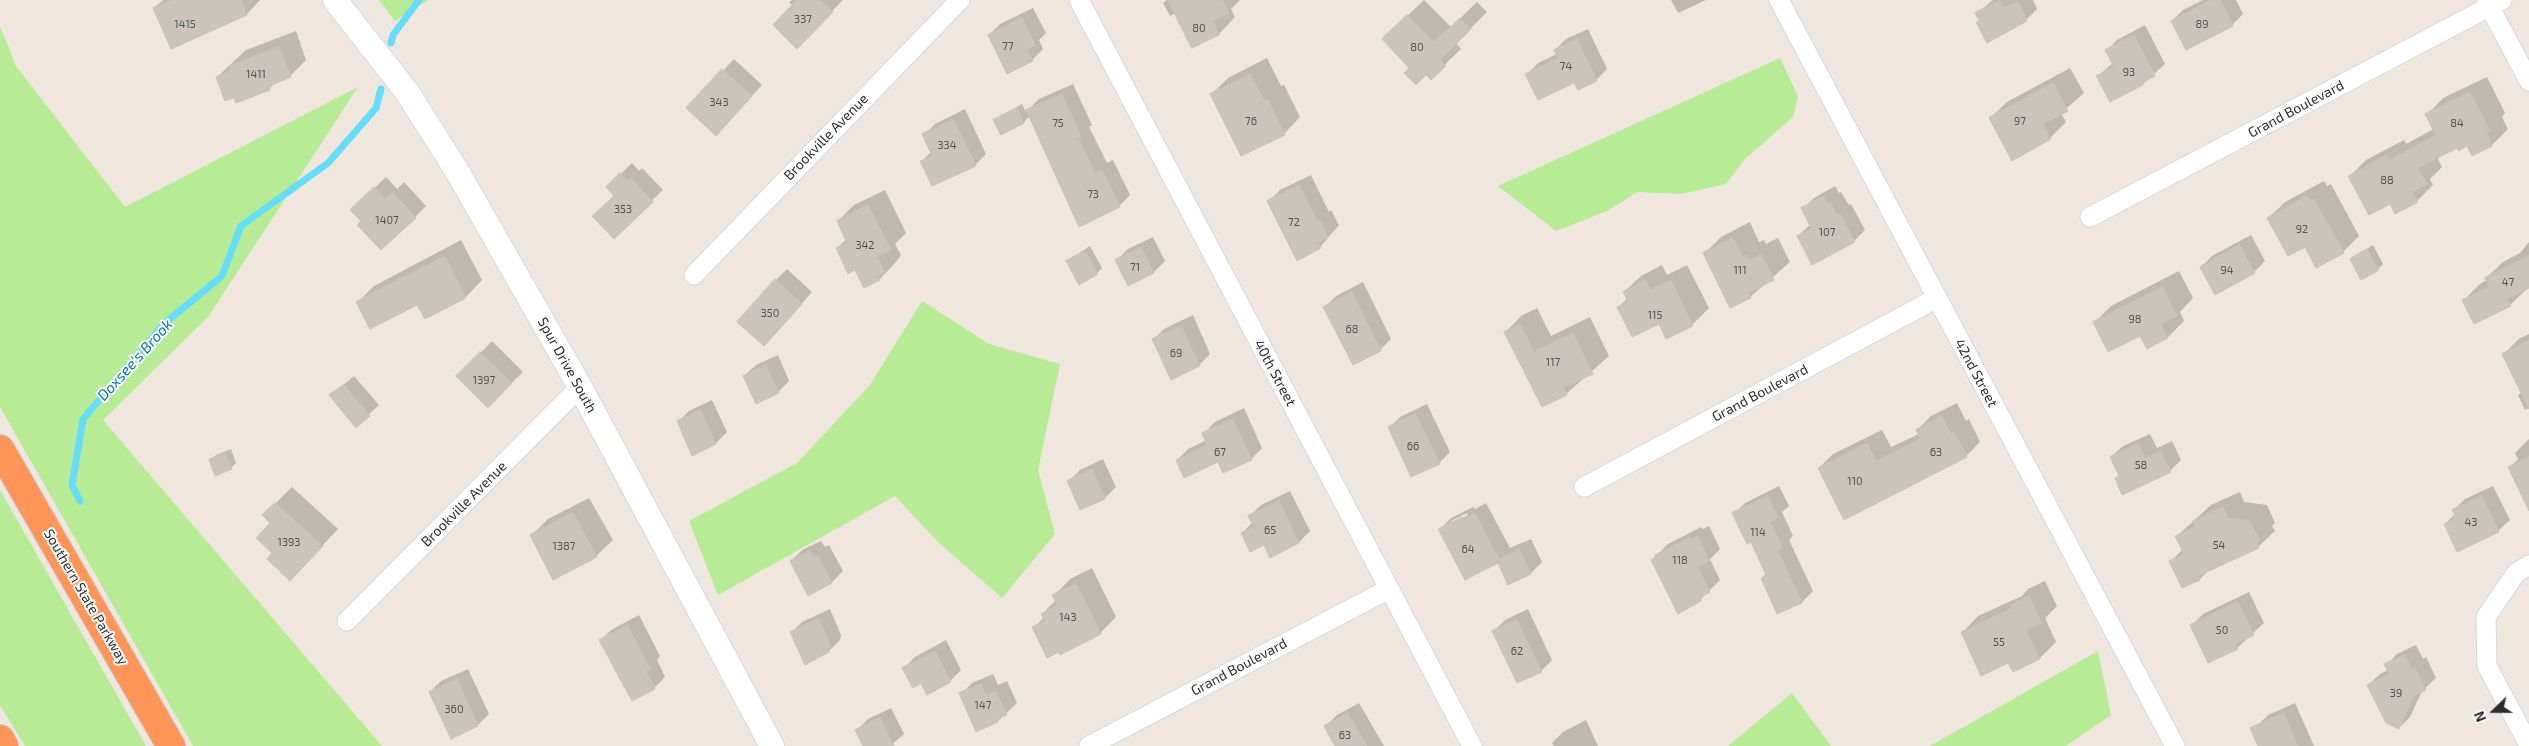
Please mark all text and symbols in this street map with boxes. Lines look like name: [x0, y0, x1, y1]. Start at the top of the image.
house number: 337: [794, 12, 812, 26]
house number: 1415: [174, 17, 196, 31]
house number: 89: [2196, 17, 2208, 31]
house number: 80: [1192, 21, 1206, 35]
house number: 77: [1002, 39, 1014, 53]
house number: 80: [1410, 40, 1424, 54]
house number: 74: [1560, 59, 1572, 73]
house number: 93: [2123, 65, 2135, 79]
house number: 1411: [246, 67, 266, 81]
street label: Grand Boulevard: [2245, 77, 2347, 141]
street label: Brookville Avenue: [780, 90, 872, 184]
house number: 343: [710, 95, 728, 109]
house number: 76: [1245, 114, 1257, 128]
house number: 97: [2014, 114, 2026, 128]
house number: 75: [1052, 116, 1064, 130]
house number: 84: [2450, 116, 2464, 130]
house number: 334: [938, 138, 956, 152]
house number: 88: [2380, 173, 2394, 187]
house number: 73: [1087, 187, 1099, 201]
house number: 353: [614, 202, 632, 216]
house number: 1407: [375, 213, 399, 227]
house number: 72: [1288, 215, 1300, 229]
house number: 92: [2296, 222, 2308, 236]
house number: 107: [1819, 225, 1835, 239]
house number: 342: [855, 238, 875, 252]
house number: 71: [1130, 260, 1140, 274]
house number: 111: [1733, 263, 1747, 277]
house number: 94: [2220, 263, 2234, 277]
house number: 47: [2502, 275, 2514, 289]
house number: 350: [761, 306, 779, 320]
house number: 115: [1648, 308, 1662, 322]
house number: 98: [2129, 312, 2141, 326]
street label: Spur Drive South: [534, 314, 600, 416]
water label: Doxsee's Brook: [94, 316, 176, 404]
house number: 68: [1346, 322, 1358, 336]
street label: 42nd Street: [1951, 336, 2001, 410]
street label: 40th Street: [1251, 337, 1299, 409]
house number: 69: [1170, 346, 1182, 360]
house number: 117: [1546, 355, 1560, 369]
street label: Grand Boulevard: [1709, 361, 1811, 425]
house number: 1397: [473, 373, 495, 387]
house number: 66: [1407, 439, 1419, 453]
house number: 67: [1214, 445, 1226, 459]
house number: 63: [1930, 445, 1942, 459]
street label: Brookville Avenue: [418, 458, 510, 550]
house number: 58: [2135, 458, 2147, 472]
house number: 110: [1847, 474, 1863, 488]
house number: 43: [2465, 515, 2477, 529]
house number: 65: [1264, 523, 1276, 537]
house number: 114: [1750, 525, 1766, 539]
street label: Southern State Parkway: [40, 526, 132, 668]
house number: 1393: [278, 535, 300, 549]
house number: 54: [2213, 538, 2225, 552]
house number: 1387: [553, 539, 575, 553]
house number: 64: [1461, 542, 1475, 556]
house number: 118: [1672, 553, 1688, 567]
house number: 143: [1059, 610, 1077, 624]
house number: 50: [2216, 623, 2228, 637]
street label: Grand Boulevard: [1188, 635, 1290, 699]
house number: 55: [1993, 635, 2005, 649]
house number: 62: [1511, 644, 1523, 658]
house number: 39: [2390, 686, 2402, 700]
north arrow: [2469, 686, 2519, 736]
house number: 147: [975, 698, 991, 712]
house number: 360: [444, 702, 464, 716]
text: N: [2470, 709, 2489, 725]
house number: 63: [1339, 728, 1351, 742]

